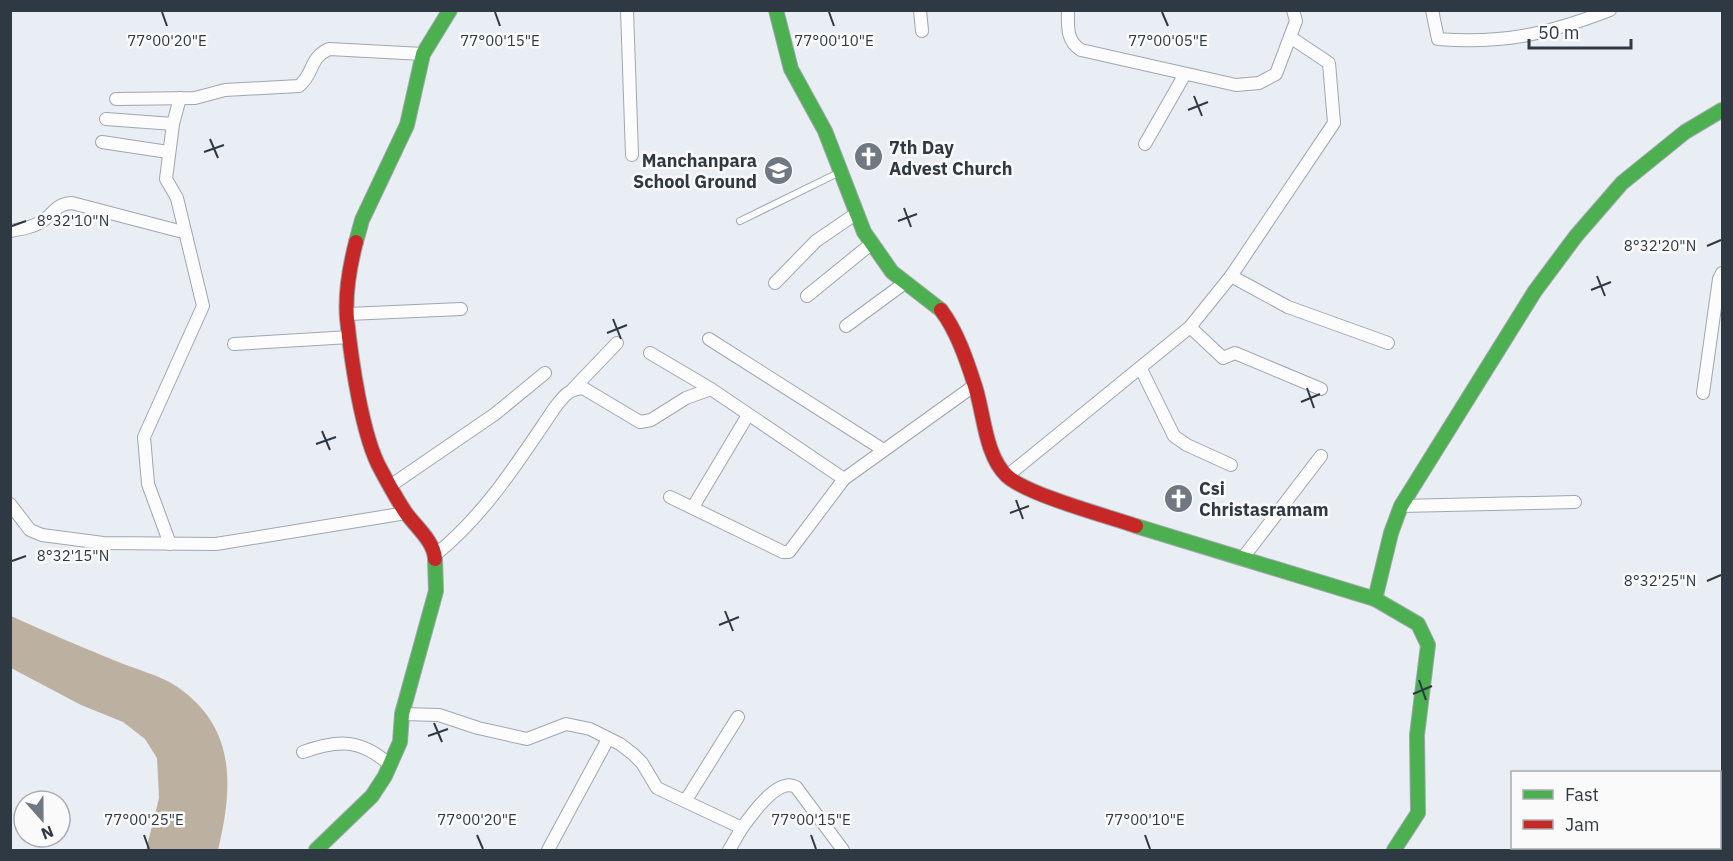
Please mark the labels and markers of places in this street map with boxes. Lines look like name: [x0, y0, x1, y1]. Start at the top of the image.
place label: 7th Day Advest Church: [889, 136, 1012, 180]
church icon: 7th Day Advest Church: [852, 141, 884, 173]
place label: Manchanpara School Ground: [633, 149, 757, 193]
school or university icon: Manchanpara School Ground: [762, 154, 794, 186]
place label: Csi Christasramam: [1199, 477, 1329, 521]
church icon: Csi Christasramam: [1162, 482, 1194, 514]

